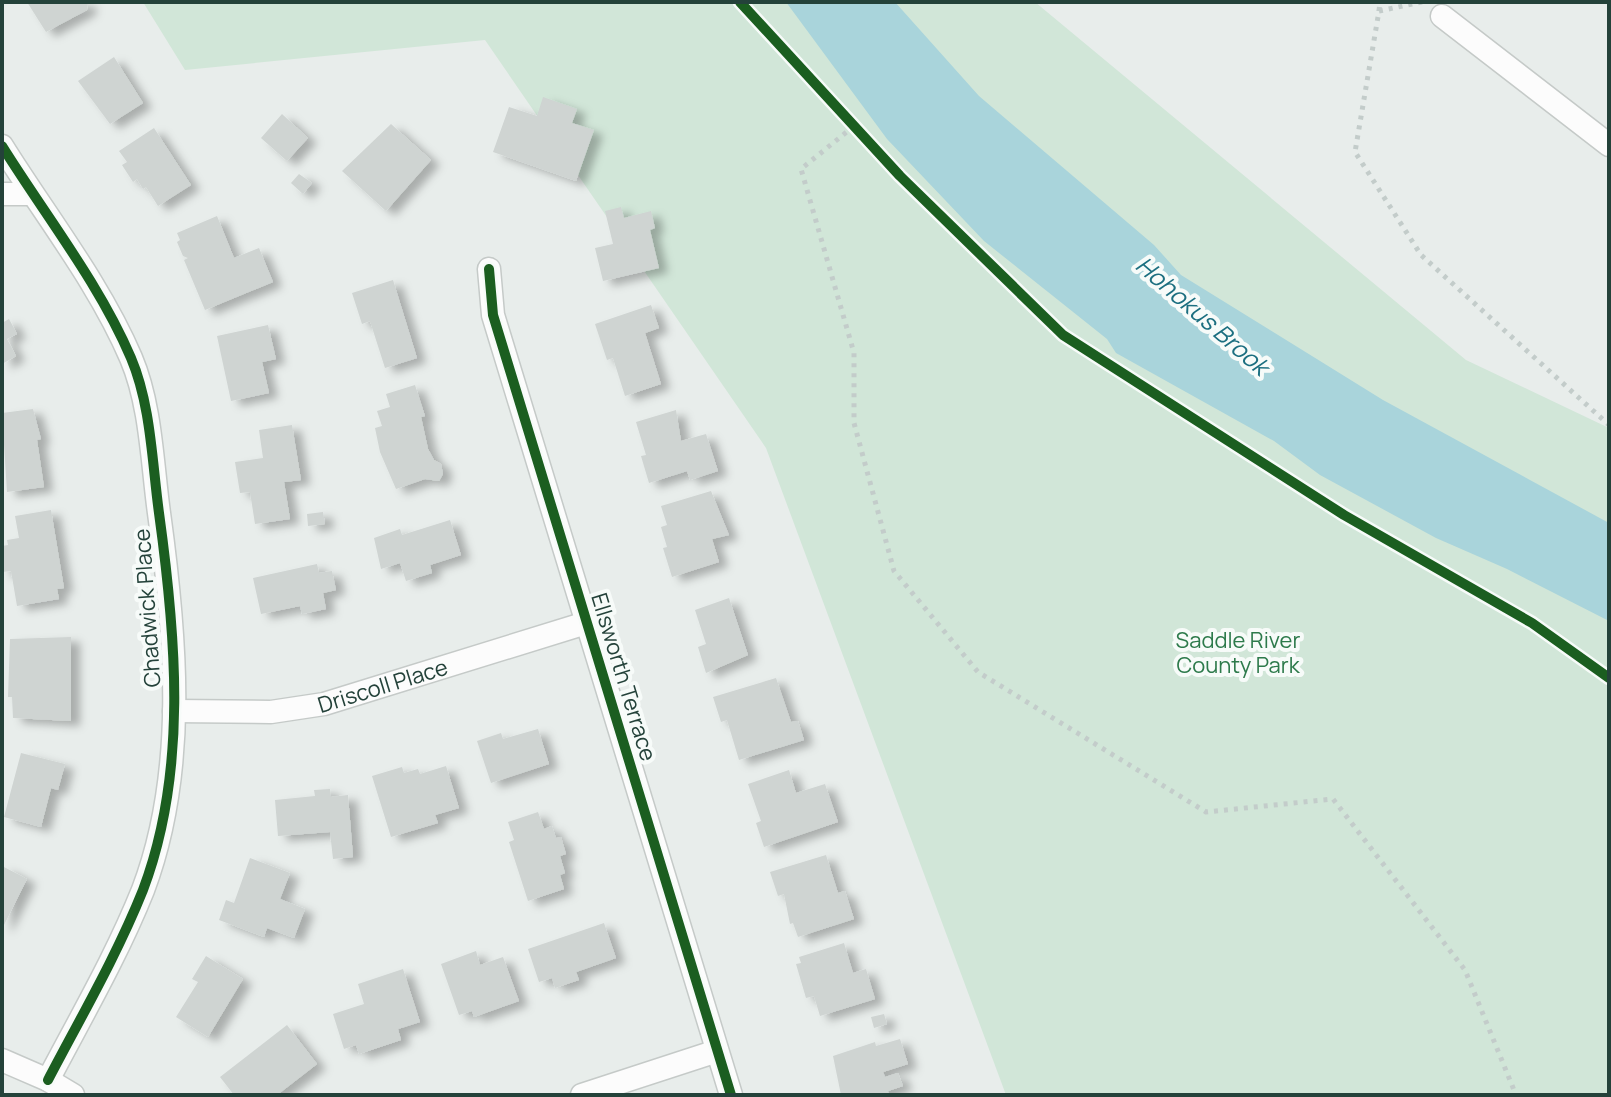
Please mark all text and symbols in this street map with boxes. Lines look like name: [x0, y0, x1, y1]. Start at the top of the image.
water label: Hohokus Brook: [1130, 248, 1279, 384]
street label: Chadwick Place: [126, 528, 168, 688]
street label: Ellsworth Terrace: [584, 589, 664, 765]
park label: Saddle River County Park: [1176, 625, 1301, 680]
street label: Driscoll Place: [314, 652, 451, 720]

